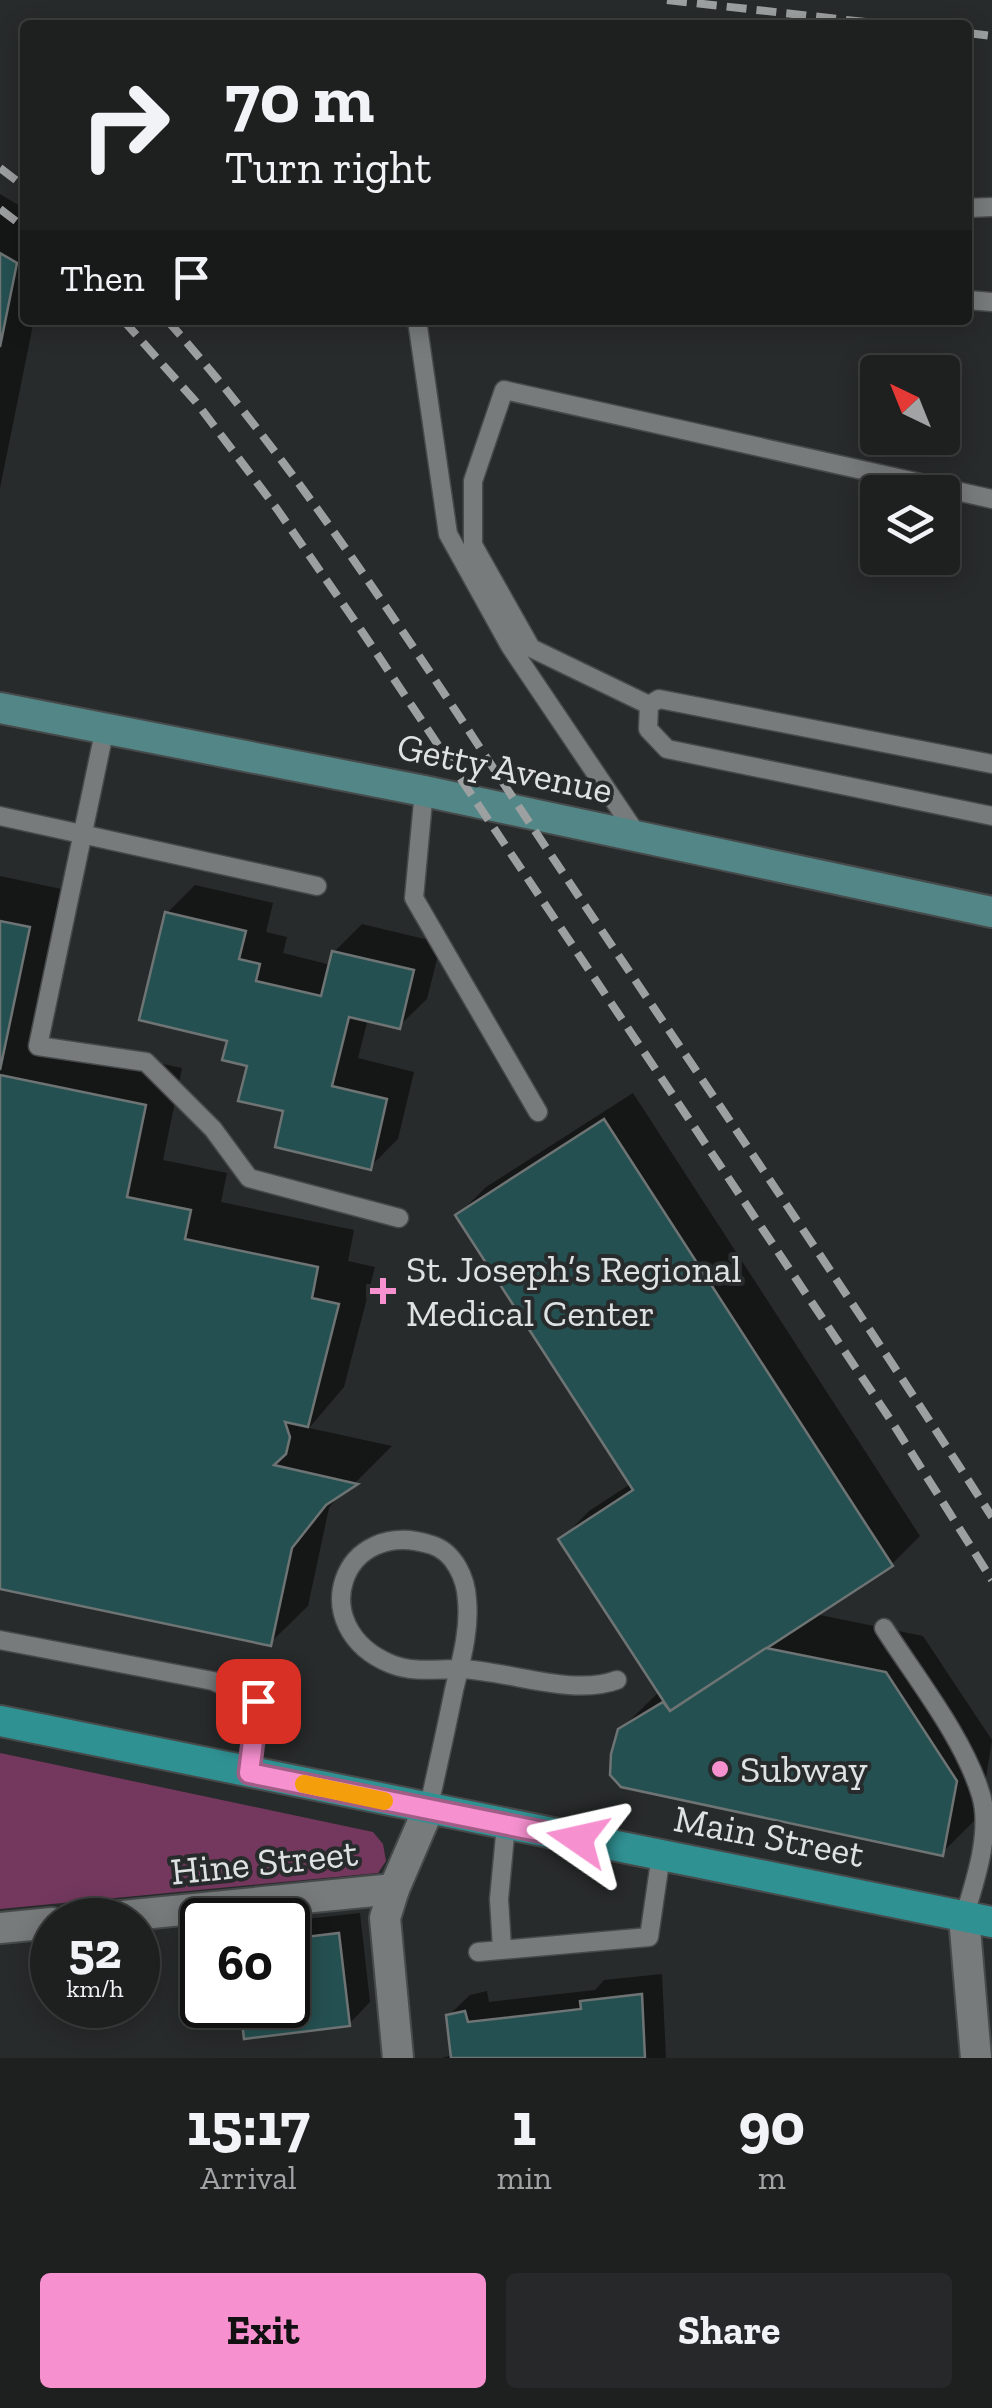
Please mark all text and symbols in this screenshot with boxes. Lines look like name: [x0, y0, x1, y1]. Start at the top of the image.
text: 70 m: [225, 56, 374, 140]
icon: right: [60, 60, 190, 190]
text: Turn right: [225, 141, 431, 195]
icon: arrive: [164, 250, 219, 305]
text: Then: [60, 255, 144, 301]
north arrow: [860, 355, 960, 455]
map controls: [860, 355, 960, 575]
button: layers: [860, 475, 960, 575]
street label: Getty Avenue: [393, 723, 617, 813]
place label: St. Joseph’s Regional Medical Center: [406, 1246, 742, 1336]
marker: St. Joseph’s Regional Medical Center: [370, 1278, 396, 1304]
pin: [216, 1659, 301, 1744]
icon: arrive: [231, 1674, 286, 1729]
place label: Subway: [740, 1746, 868, 1792]
marker: Subway: [709, 1758, 731, 1780]
position arrow: [526, 1787, 630, 1891]
street label: Main Street: [670, 1795, 868, 1877]
street label: Hine Street: [168, 1829, 360, 1895]
speed limit sign: 60: [180, 1898, 310, 2028]
text: 52: [69, 1921, 121, 1981]
text: km/h: [66, 1973, 124, 2003]
text: 15:17: [187, 2088, 310, 2160]
text: 1: [512, 2088, 536, 2160]
text: 90: [739, 2088, 805, 2160]
text: Arrival: [200, 2159, 297, 2197]
text: min: [497, 2159, 552, 2197]
text: m: [758, 2159, 786, 2197]
button: Exit: [40, 2273, 486, 2388]
button: Share: [506, 2273, 952, 2388]

